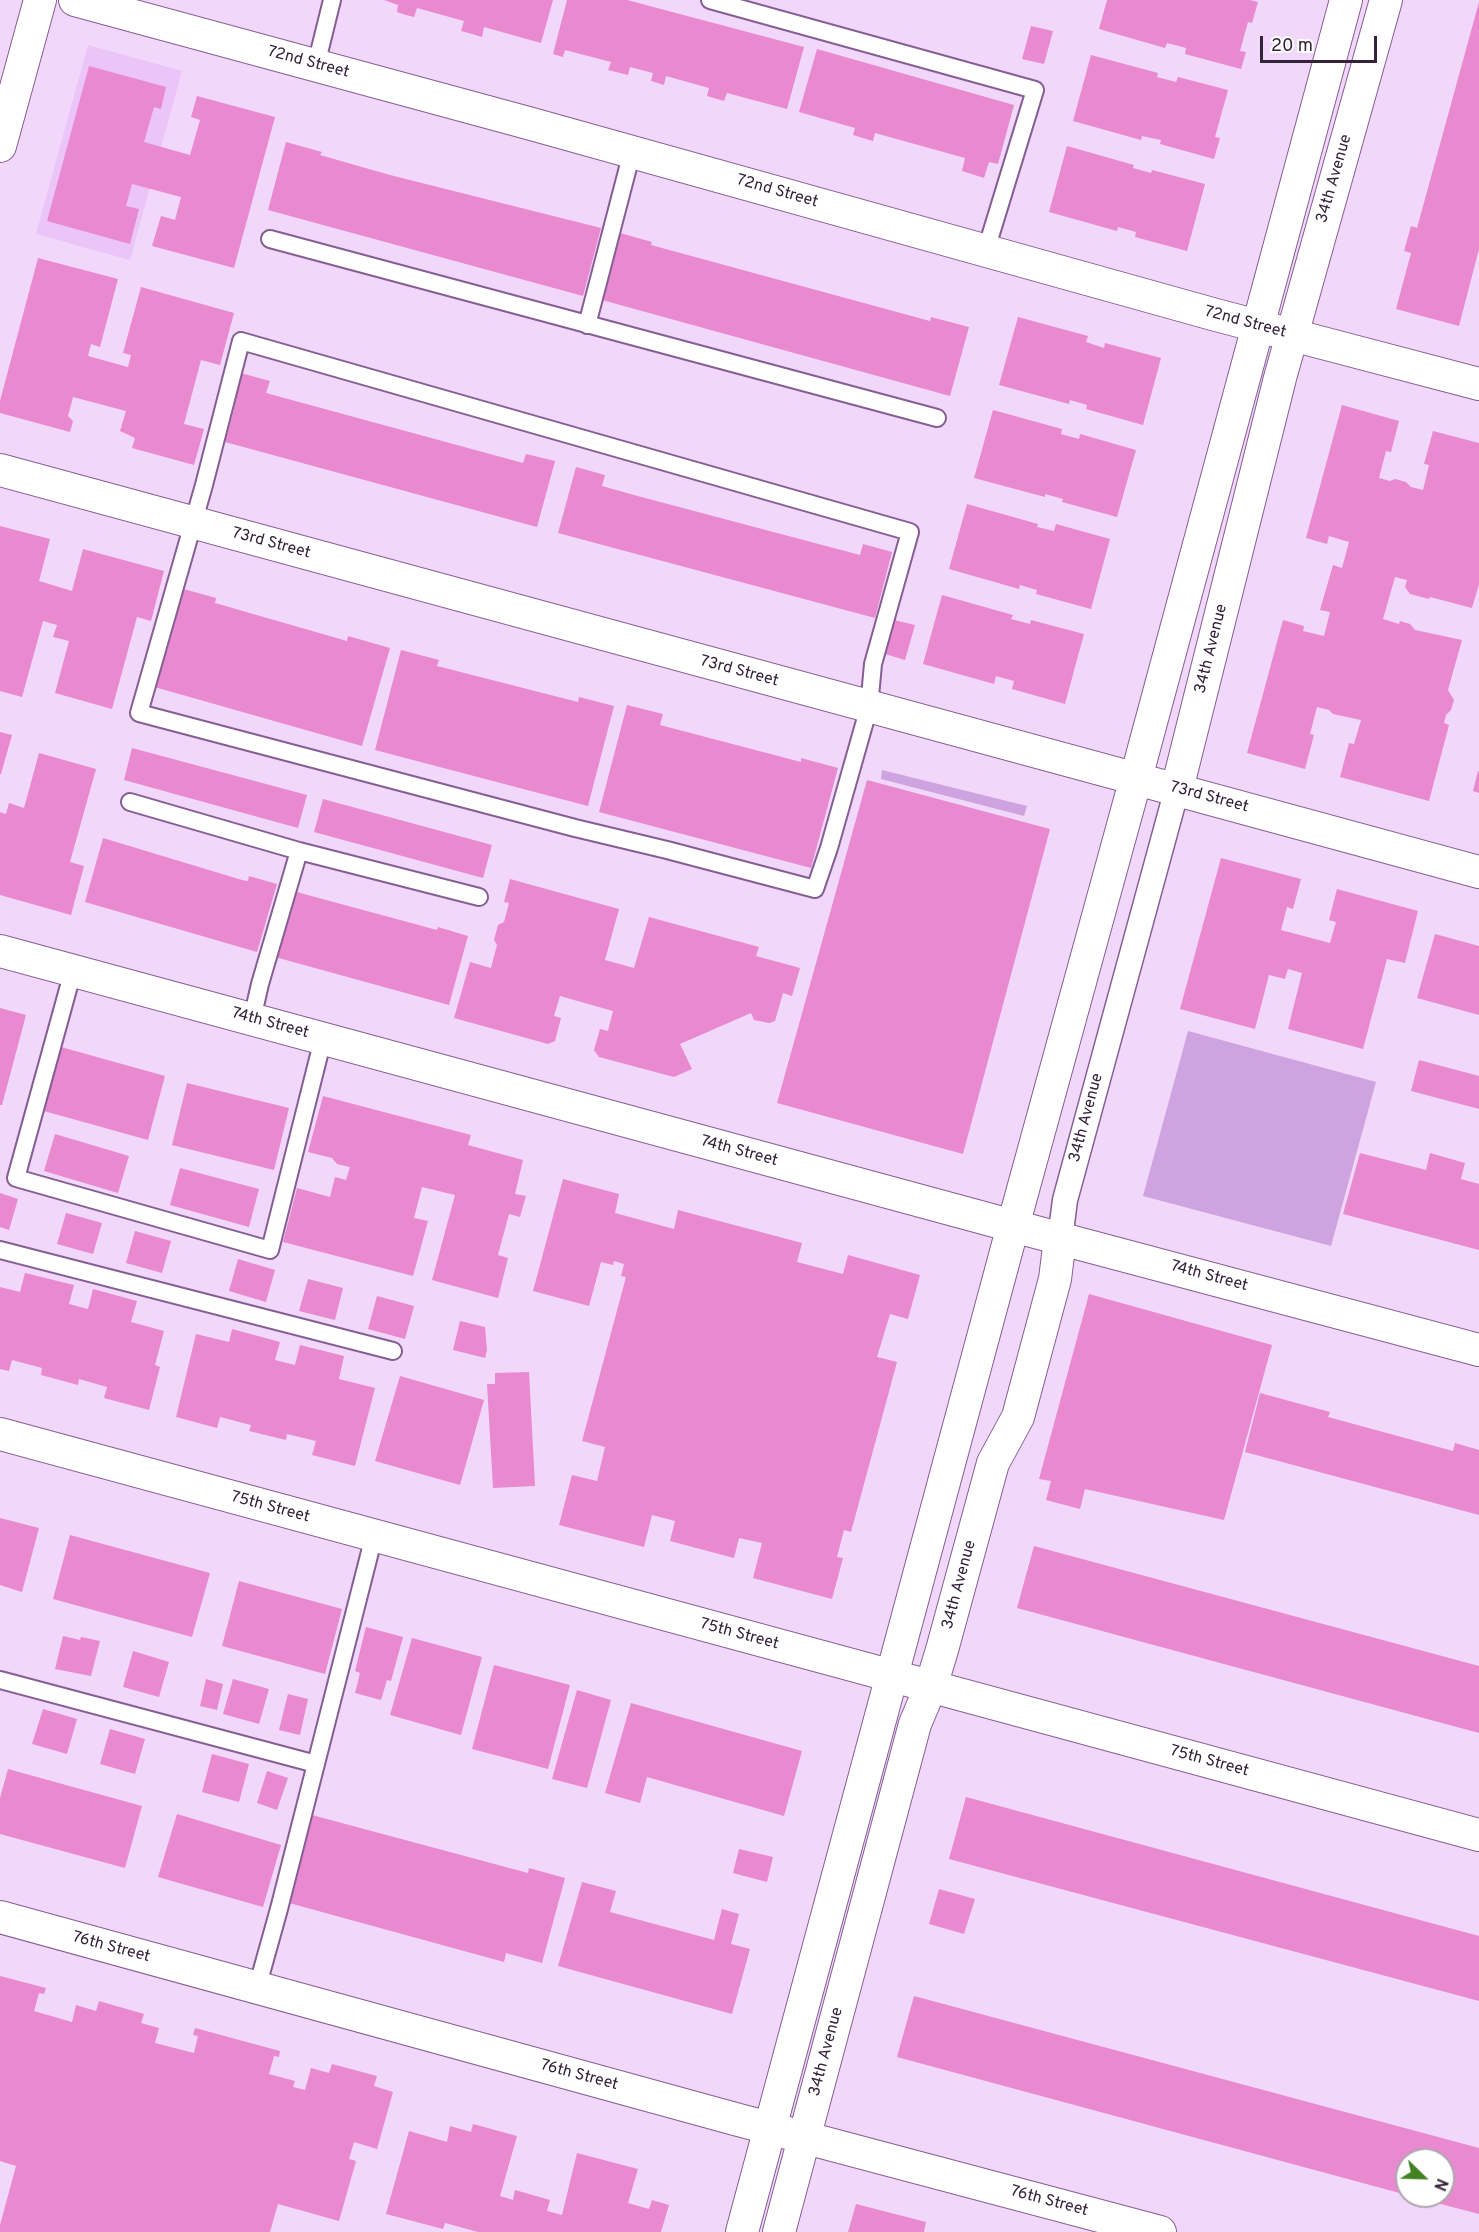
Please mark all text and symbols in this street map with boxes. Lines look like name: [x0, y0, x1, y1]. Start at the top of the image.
scale bar: [1263, 24, 1380, 62]
text: 20 m: [1271, 35, 1313, 58]
street label: 72nd Street: [265, 43, 351, 83]
street label: 34th Avenue: [1313, 132, 1357, 226]
street label: 72nd Street: [734, 171, 820, 213]
street label: 72nd Street: [1202, 303, 1288, 343]
street label: 73rd Street: [230, 524, 312, 564]
street label: 34th Avenue: [1192, 602, 1232, 696]
street label: 73rd Street: [698, 652, 780, 692]
street label: 73rd Street: [1168, 778, 1250, 818]
street label: 74th Street: [229, 1004, 311, 1044]
street label: 34th Avenue: [1066, 1071, 1108, 1165]
street label: 74th Street: [698, 1132, 780, 1172]
street label: 74th Street: [1168, 1257, 1250, 1297]
street label: 75th Street: [228, 1488, 312, 1528]
street label: 34th Avenue: [939, 1538, 981, 1632]
street label: 75th Street: [697, 1615, 781, 1655]
street label: 75th Street: [1167, 1742, 1251, 1782]
street label: 76th Street: [70, 1928, 152, 1968]
street label: 34th Avenue: [806, 2005, 848, 2099]
street label: 76th Street: [538, 2056, 620, 2096]
north arrow: [1395, 2148, 1455, 2208]
text: N: [1428, 2175, 1451, 2193]
street label: 76th Street: [1008, 2182, 1090, 2222]

